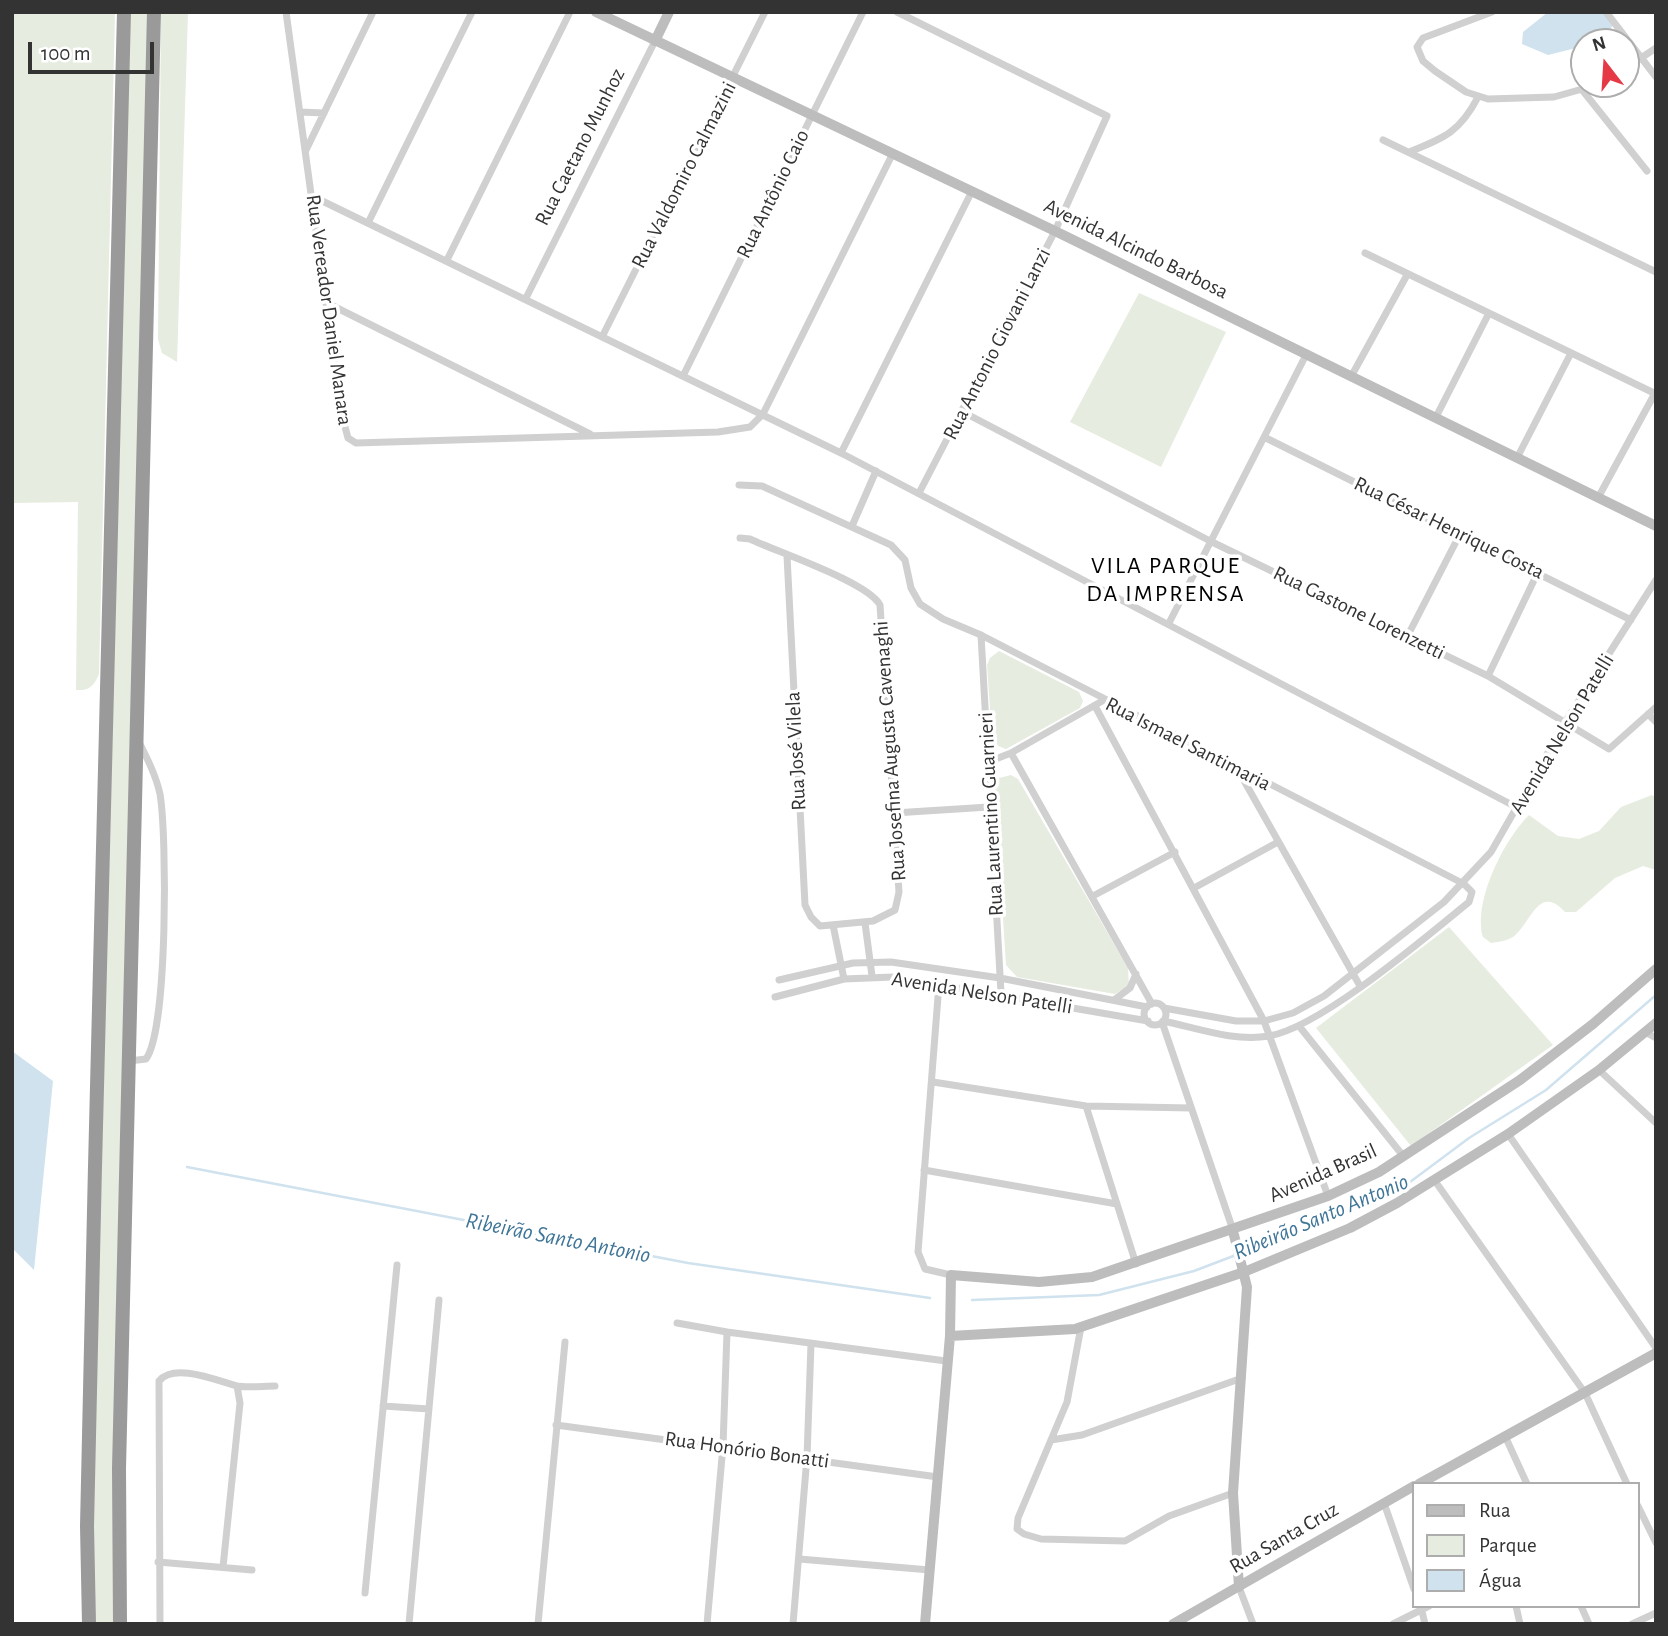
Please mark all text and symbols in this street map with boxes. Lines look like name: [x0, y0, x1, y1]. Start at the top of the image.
scale bar: [32, 28, 158, 72]
north arrow: [1570, 28, 1640, 98]
text: N: [1590, 33, 1608, 55]
text: 100 m: [41, 43, 91, 64]
street label: Rua Caetano Munhoz: [529, 64, 631, 230]
street label: Rua Valdomiro Calmazini: [626, 77, 742, 273]
street label: Rua Antônio Caio: [731, 126, 815, 262]
street label: Rua Vereador Daniel Manara: [300, 193, 358, 427]
street label: Avenida Alcindo Barbosa: [1040, 193, 1232, 305]
street label: Rua Antonio Giovani Lanzi: [938, 244, 1056, 444]
street label: Rua César Henrique Costa: [1350, 471, 1548, 585]
district label: VILA PARQUE DA IMPRENSA: [1088, 552, 1244, 608]
street label: Rua Gastone Lorenzetti: [1269, 561, 1449, 665]
street label: Rua Josefina Augusta Cavenaghi: [868, 620, 912, 882]
street label: Avenida Nelson Patelli: [1504, 649, 1620, 819]
street label: Rua José Vilela: [780, 691, 812, 811]
street label: Rua Ismael Santimaria: [1101, 691, 1275, 797]
street label: Rua Laurentino Guarnieri: [973, 711, 1009, 917]
street label: Avenida Nelson Patelli: [890, 966, 1074, 1020]
street label: Avenida Brasil: [1265, 1138, 1381, 1208]
water label: Ribeirão Santo Antonio: [1229, 1168, 1413, 1266]
water label: Ribeirão Santo Antonio: [463, 1207, 653, 1269]
street label: Rua Honório Bonatti: [663, 1426, 831, 1474]
legend: [1412, 1482, 1640, 1608]
street label: Rua Santa Cruz: [1225, 1497, 1343, 1579]
text: Rua: [1479, 1500, 1511, 1521]
text: Parque: [1479, 1535, 1537, 1556]
text: Água: [1479, 1570, 1522, 1591]

